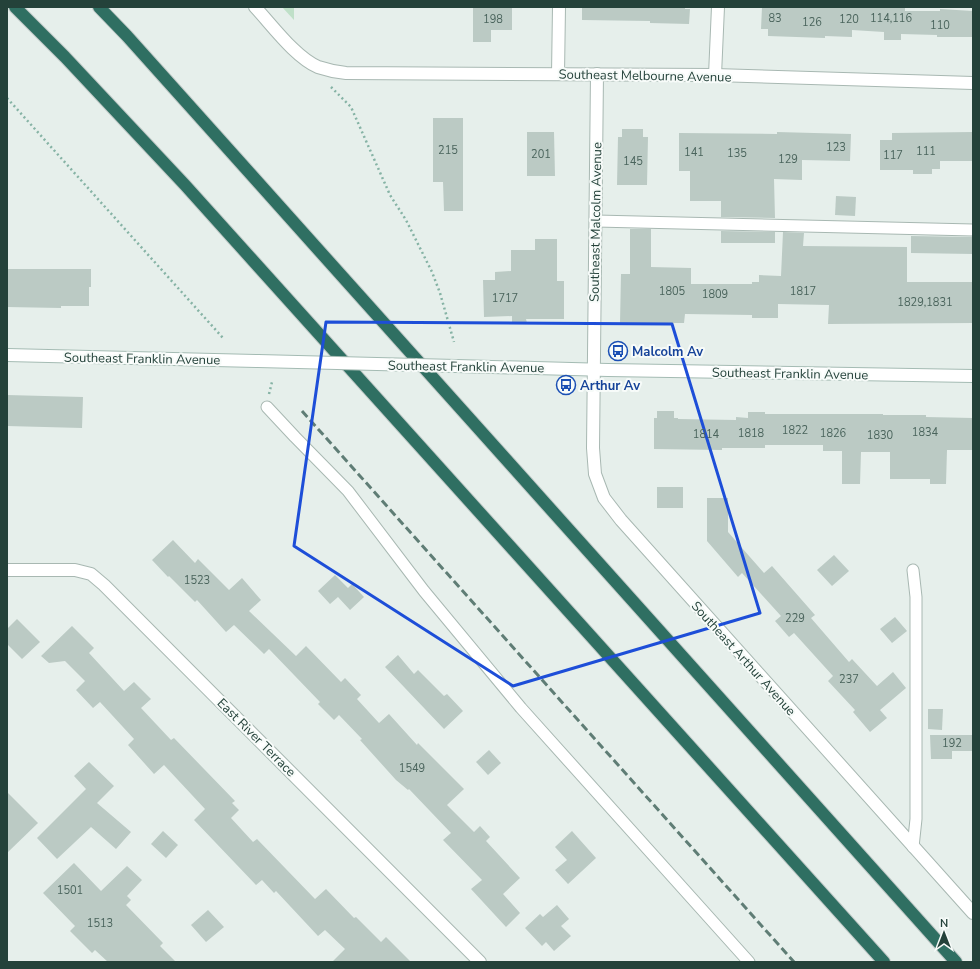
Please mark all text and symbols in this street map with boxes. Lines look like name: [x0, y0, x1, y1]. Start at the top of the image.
house number: 83: [768, 11, 782, 26]
house number: 114,116: [870, 11, 912, 26]
house number: 198: [483, 12, 503, 27]
house number: 120: [839, 12, 859, 27]
house number: 126: [802, 15, 822, 30]
house number: 110: [930, 18, 950, 33]
street label: Southeast Melbourne Avenue: [558, 65, 732, 87]
house number: 123: [826, 140, 846, 155]
street label: Southeast Malcolm Avenue: [586, 142, 606, 302]
house number: 215: [438, 143, 458, 158]
house number: 111: [916, 144, 936, 159]
house number: 141: [684, 145, 704, 160]
house number: 135: [727, 146, 747, 161]
house number: 201: [531, 147, 551, 162]
house number: 117: [883, 148, 903, 163]
house number: 129: [778, 152, 798, 167]
house number: 145: [623, 154, 643, 169]
house number: 1805: [659, 284, 686, 299]
house number: 1817: [790, 284, 816, 299]
house number: 1809: [702, 287, 728, 302]
house number: 1717: [492, 291, 518, 306]
house number: 1829,1831: [897, 295, 953, 310]
bus stop icon: Malcolm Av: [607, 340, 629, 362]
place label: Malcolm Av: [632, 343, 703, 361]
street label: Southeast Franklin Avenue: [64, 349, 220, 369]
street label: Southeast Franklin Avenue: [388, 357, 544, 377]
street label: Southeast Franklin Avenue: [712, 364, 868, 384]
bus stop icon: Arthur Av: [555, 374, 577, 396]
place label: Arthur Av: [580, 377, 640, 395]
house number: 1822: [782, 423, 808, 438]
house number: 1834: [912, 425, 939, 440]
house number: 1818: [738, 426, 765, 441]
house number: 1826: [820, 426, 847, 441]
house number: 1814: [693, 427, 720, 442]
house number: 1830: [867, 428, 894, 443]
house number: 1523: [184, 573, 210, 588]
street label: Southeast Arthur Avenue: [687, 598, 800, 720]
house number: 229: [785, 611, 805, 626]
house number: 237: [839, 672, 859, 687]
street label: East River Terrace: [213, 694, 300, 781]
house number: 192: [942, 736, 962, 751]
house number: 1549: [399, 761, 425, 776]
house number: 1501: [57, 883, 83, 898]
north arrow: [924, 913, 964, 953]
house number: 1513: [87, 916, 113, 931]
text: N: [940, 916, 948, 931]

